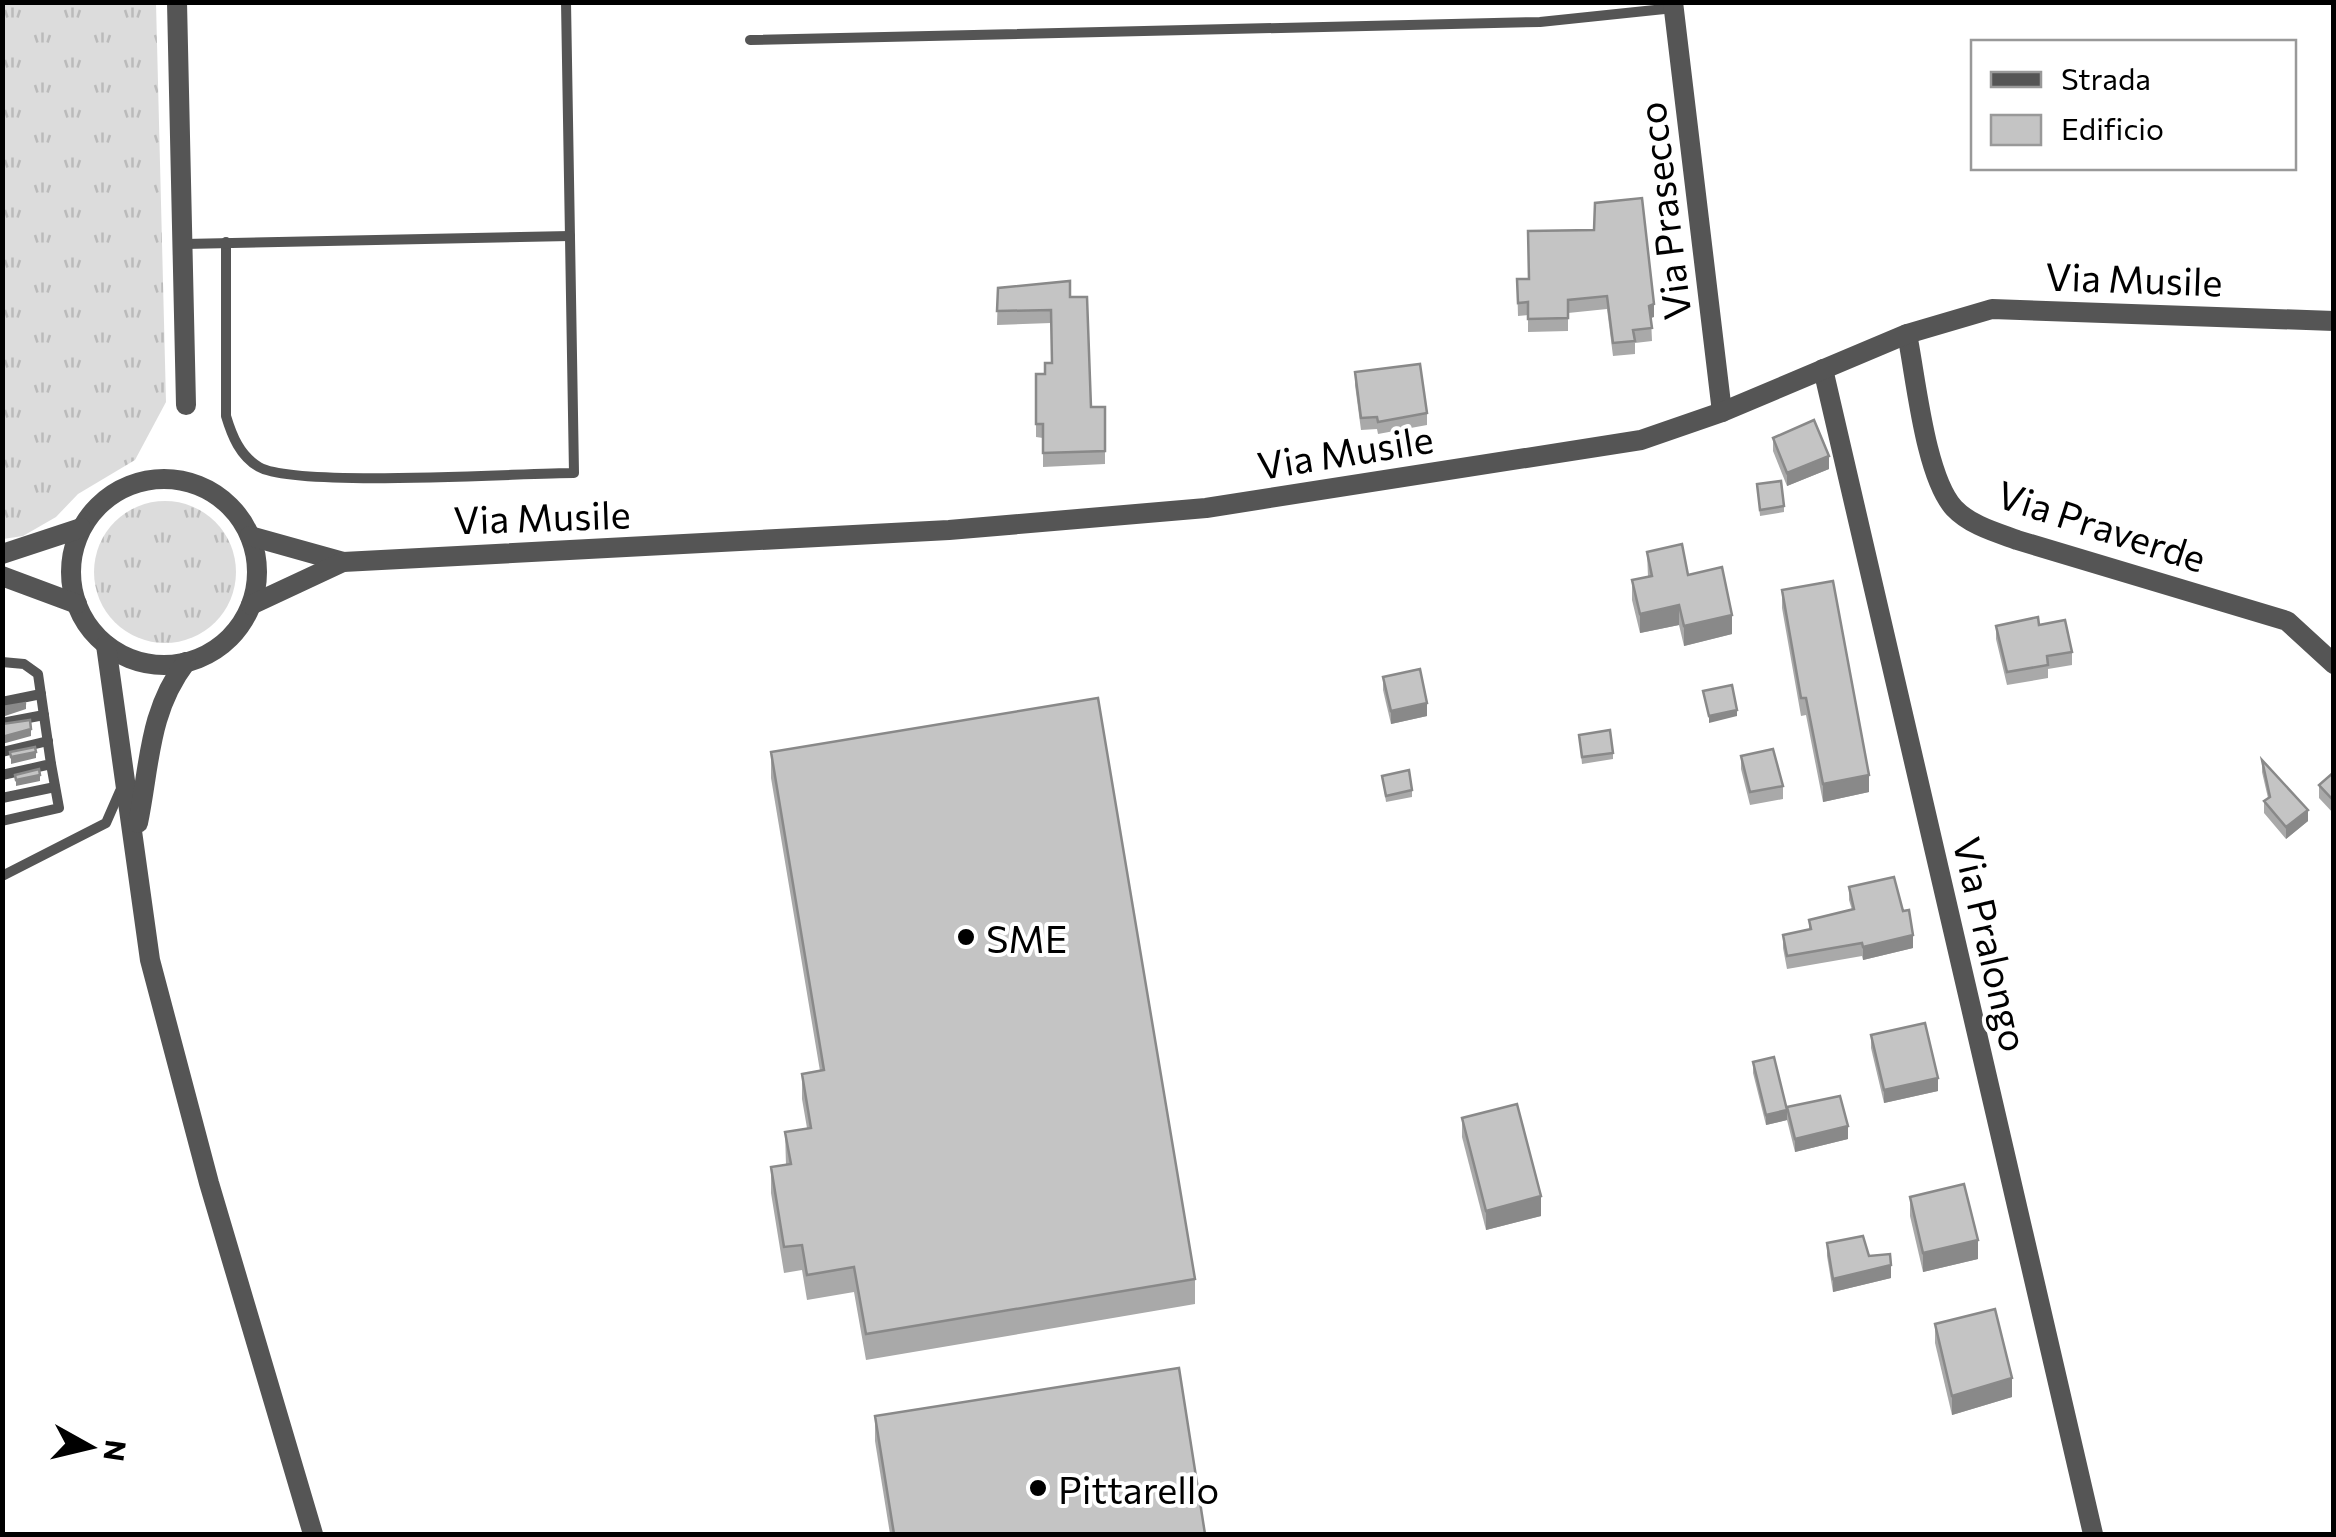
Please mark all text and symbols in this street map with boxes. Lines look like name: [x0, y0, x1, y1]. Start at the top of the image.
legend: [1971, 40, 2296, 170]
text: Strada: [2061, 59, 2151, 96]
street label: Via Prasecco: [1626, 99, 1700, 323]
text: Edificio: [2061, 109, 2164, 146]
street label: Via Musile: [2045, 251, 2223, 305]
street label: Via Musile: [1254, 414, 1436, 488]
street label: Via Praverde: [1992, 469, 2212, 581]
street label: Via Musile: [453, 489, 631, 543]
street label: Via Pralongo: [1945, 832, 2039, 1056]
place label: SME: [986, 914, 1067, 961]
marker: SME: [955, 926, 977, 948]
north arrow: [40, 1397, 140, 1497]
text: N: [97, 1438, 134, 1463]
place label: Pittarello: [1058, 1465, 1219, 1512]
marker: Pittarello: [1027, 1477, 1049, 1499]

